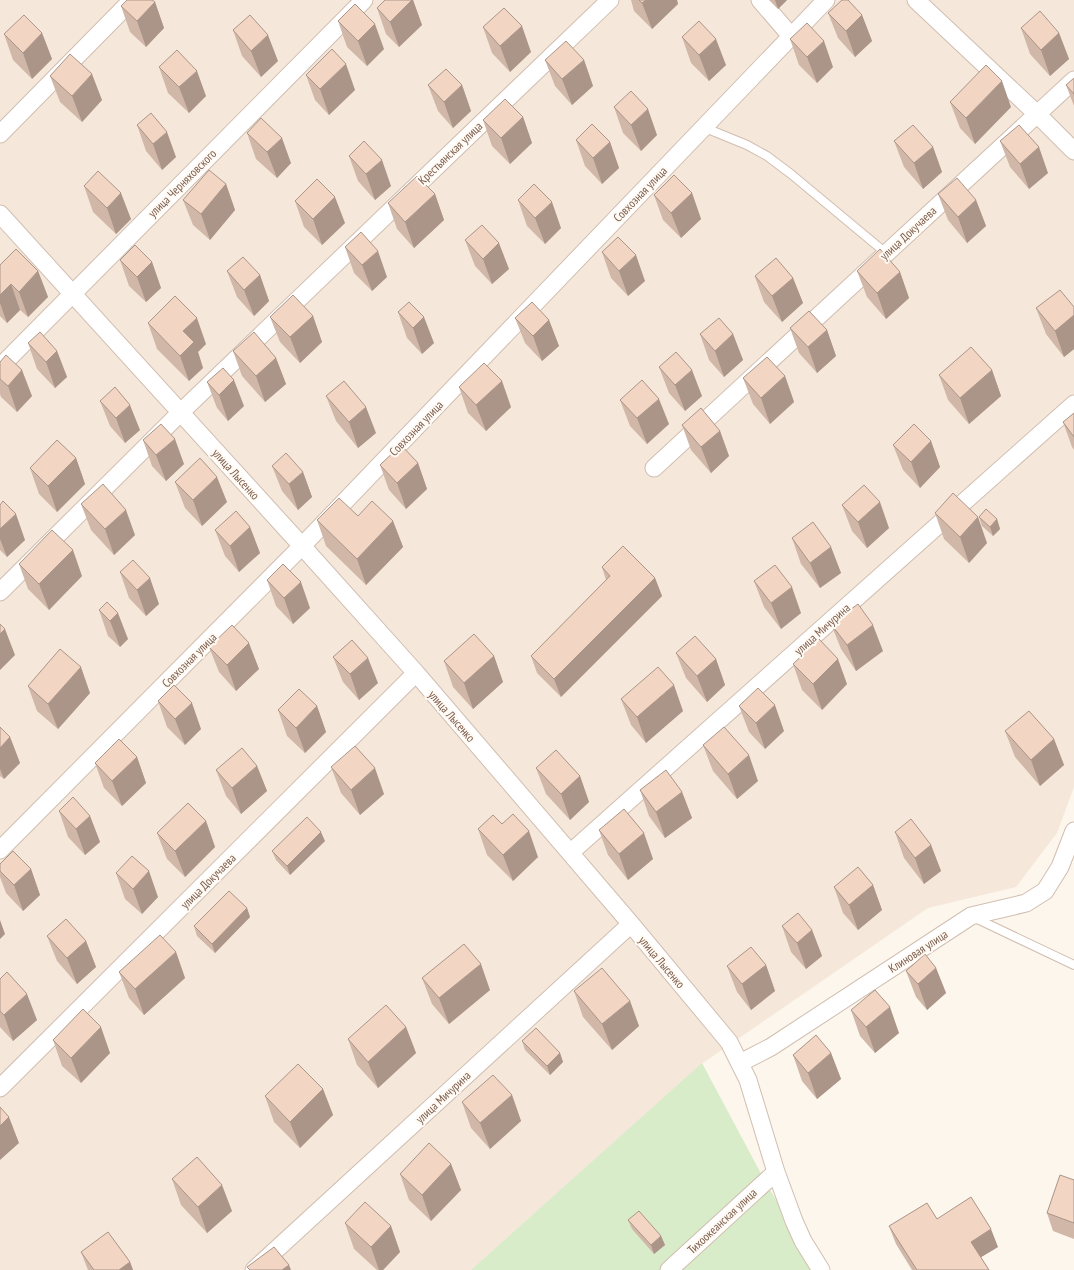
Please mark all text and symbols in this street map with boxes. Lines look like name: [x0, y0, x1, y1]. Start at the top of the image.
street label: Крестьянская улица: [415, 118, 485, 188]
street label: улица Черняховского: [145, 146, 219, 220]
street label: Совхозная улица: [610, 163, 670, 225]
street label: улица Докучаева: [877, 203, 939, 263]
street label: Совхозная улица: [386, 397, 446, 459]
street label: улица Лысенко: [209, 445, 263, 503]
street label: улица Мичурина: [791, 600, 853, 658]
street label: Совхозная улица: [159, 629, 220, 690]
street label: улица Лысенко: [425, 687, 479, 745]
street label: улица Докучаева: [177, 850, 239, 912]
street label: Клиновая улица: [886, 926, 951, 976]
street label: улица Лысенко: [636, 933, 688, 991]
street label: улица Мичурина: [412, 1068, 474, 1126]
street label: Тихоокеанская улица: [684, 1185, 760, 1257]

